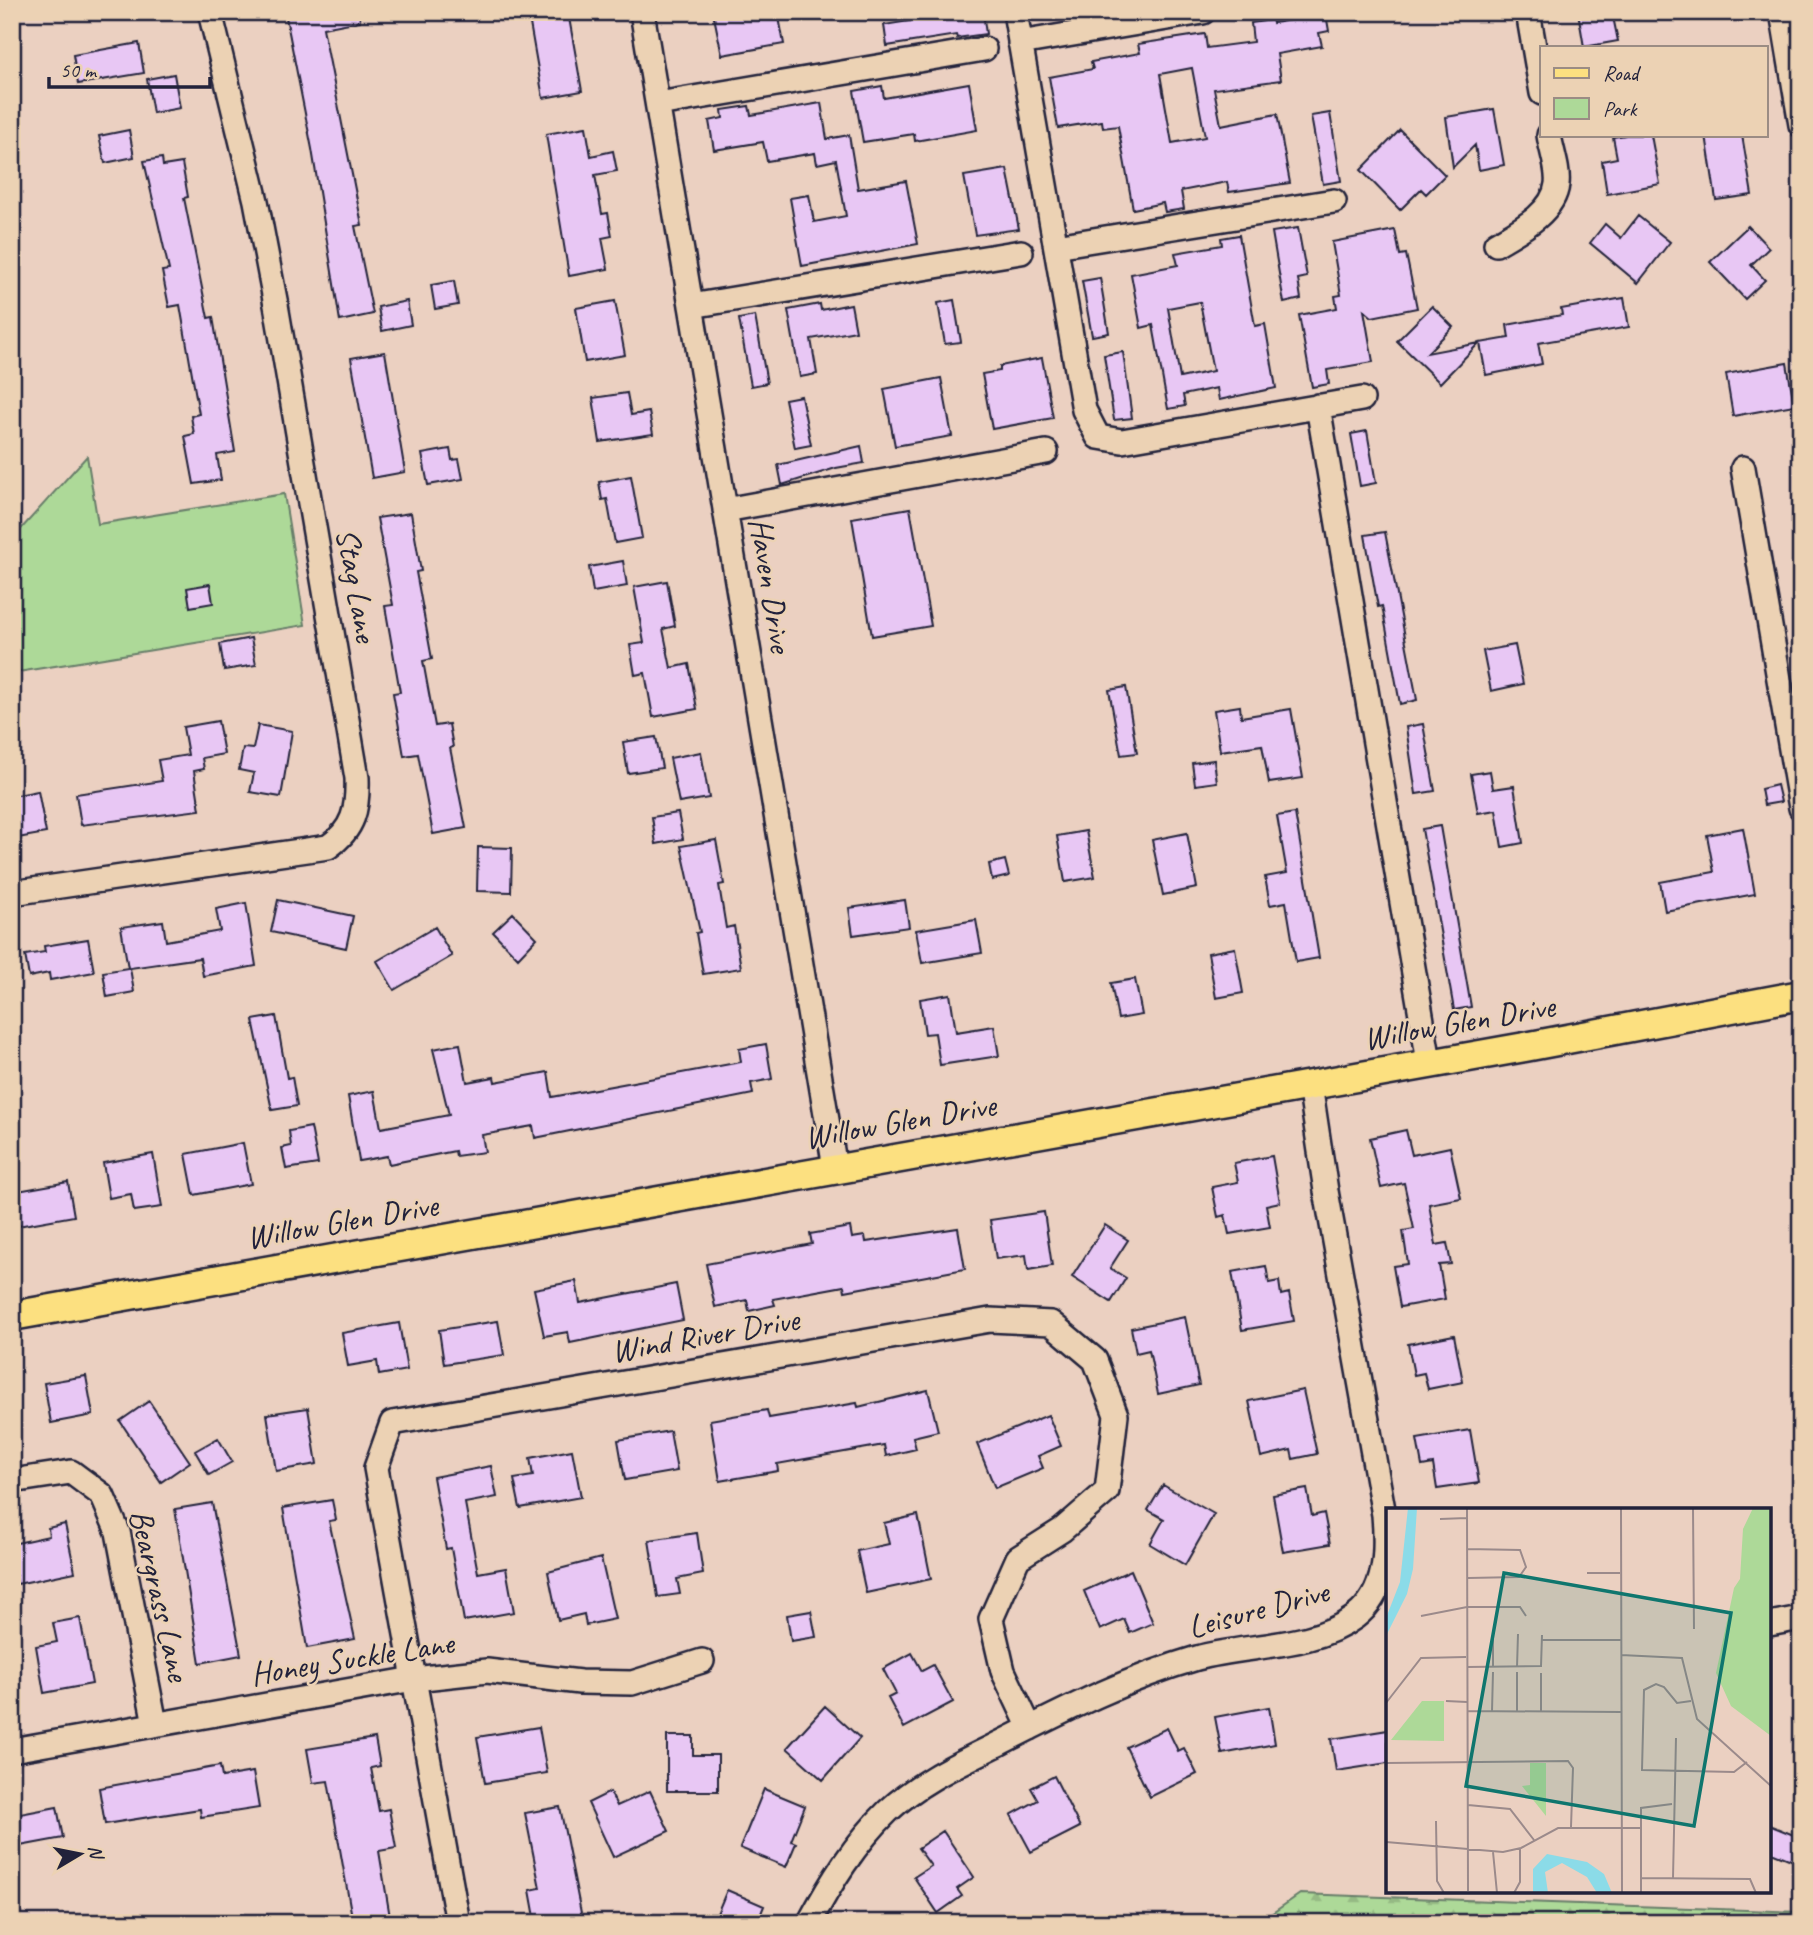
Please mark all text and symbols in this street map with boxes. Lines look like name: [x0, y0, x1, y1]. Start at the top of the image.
scale bar: [49, 46, 210, 90]
legend: [1540, 46, 1768, 136]
text: 50 m: [60, 57, 98, 83]
text: Road: [1603, 60, 1642, 86]
text: Park: [1603, 96, 1638, 122]
street label: Haven Drive: [740, 515, 803, 657]
street label: Stag Lane: [326, 525, 388, 647]
street label: Willow Glen Drive: [1360, 984, 1560, 1059]
street label: Willow Glen Drive: [801, 1083, 1001, 1158]
street label: Willow Glen Drive: [243, 1183, 443, 1258]
street label: Wind River Drive: [608, 1297, 804, 1372]
street label: Beargrass Lane: [120, 1505, 201, 1687]
inset map: [1386, 1508, 1771, 1893]
street label: Leisure Drive: [1183, 1570, 1335, 1648]
street label: Honey Suckle Lane: [248, 1621, 459, 1695]
north arrow: [46, 1820, 116, 1890]
text: N: [83, 1843, 109, 1862]

